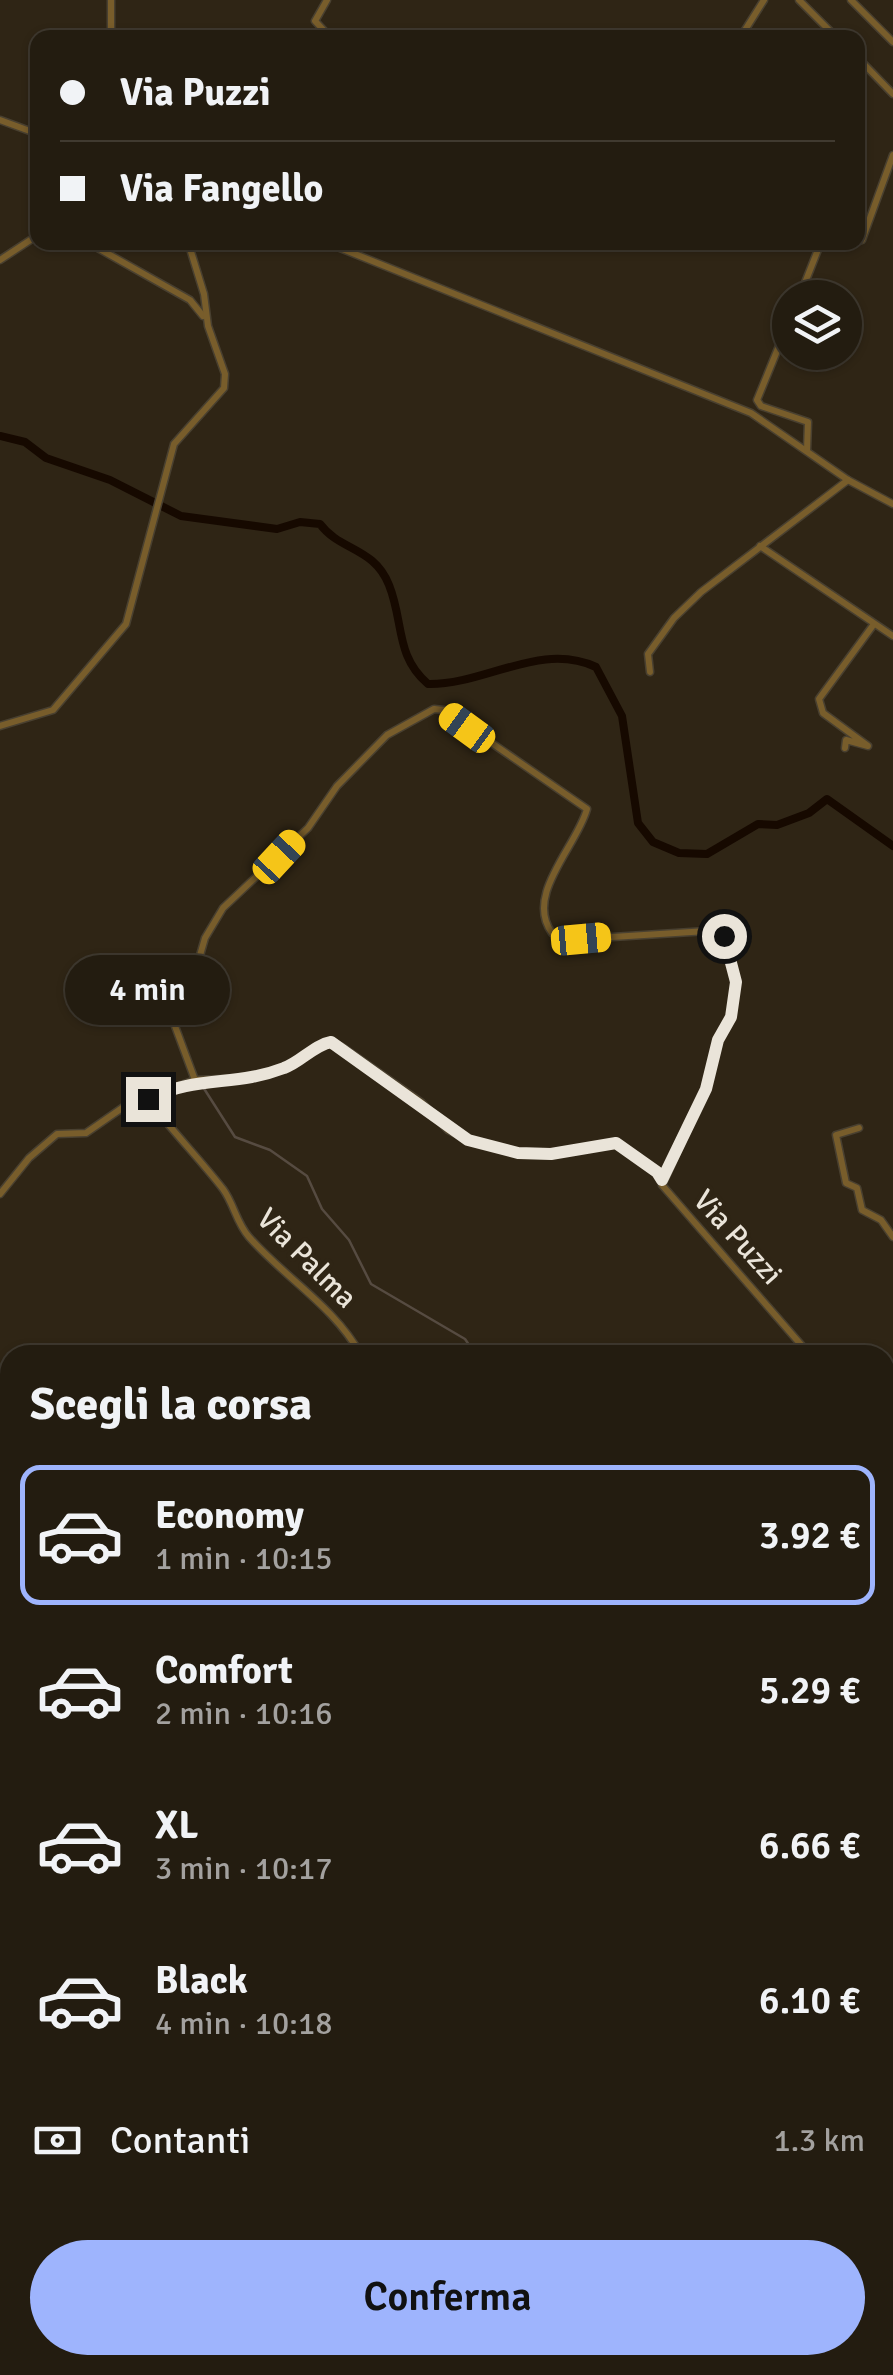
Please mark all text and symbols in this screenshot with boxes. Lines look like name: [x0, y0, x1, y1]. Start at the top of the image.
text: Via Puzzi: [120, 69, 271, 116]
text: Via Fangello: [120, 165, 323, 212]
map controls: [772, 280, 862, 370]
button: layers: [772, 280, 862, 370]
car: [434, 698, 500, 758]
car: [248, 825, 310, 889]
route start: [702, 914, 747, 959]
car: [550, 921, 612, 957]
callout: 4 min: [66, 954, 230, 1024]
text: 4 min: [109, 970, 186, 1009]
route end: [126, 1077, 171, 1122]
street label: Via Puzzi: [685, 1182, 790, 1292]
street label: Via Palma: [249, 1200, 365, 1316]
text: Scegli la corsa: [30, 1377, 312, 1432]
icon: car: [35, 1490, 125, 1580]
text: Economy: [155, 1492, 304, 1539]
text: 3.92 €: [759, 1512, 860, 1559]
text: 1 min · 10:15: [155, 1539, 333, 1578]
icon: car: [35, 1645, 125, 1735]
text: Comfort: [155, 1647, 293, 1694]
text: 5.29 €: [759, 1667, 860, 1714]
text: 2 min · 10:16: [155, 1694, 333, 1733]
icon: car: [35, 1800, 125, 1890]
text: XL: [155, 1802, 198, 1849]
text: 6.66 €: [759, 1822, 860, 1869]
text: 3 min · 10:17: [155, 1849, 333, 1888]
icon: car: [35, 1955, 125, 2045]
text: Black: [155, 1957, 248, 2004]
text: 6.10 €: [759, 1977, 860, 2024]
text: 4 min · 10:18: [155, 2004, 333, 2043]
icon: cash: [30, 2113, 85, 2168]
text: Contanti: [110, 2117, 250, 2164]
text: 1.3 km: [773, 2121, 865, 2160]
button: Conferma: [30, 2240, 865, 2355]

